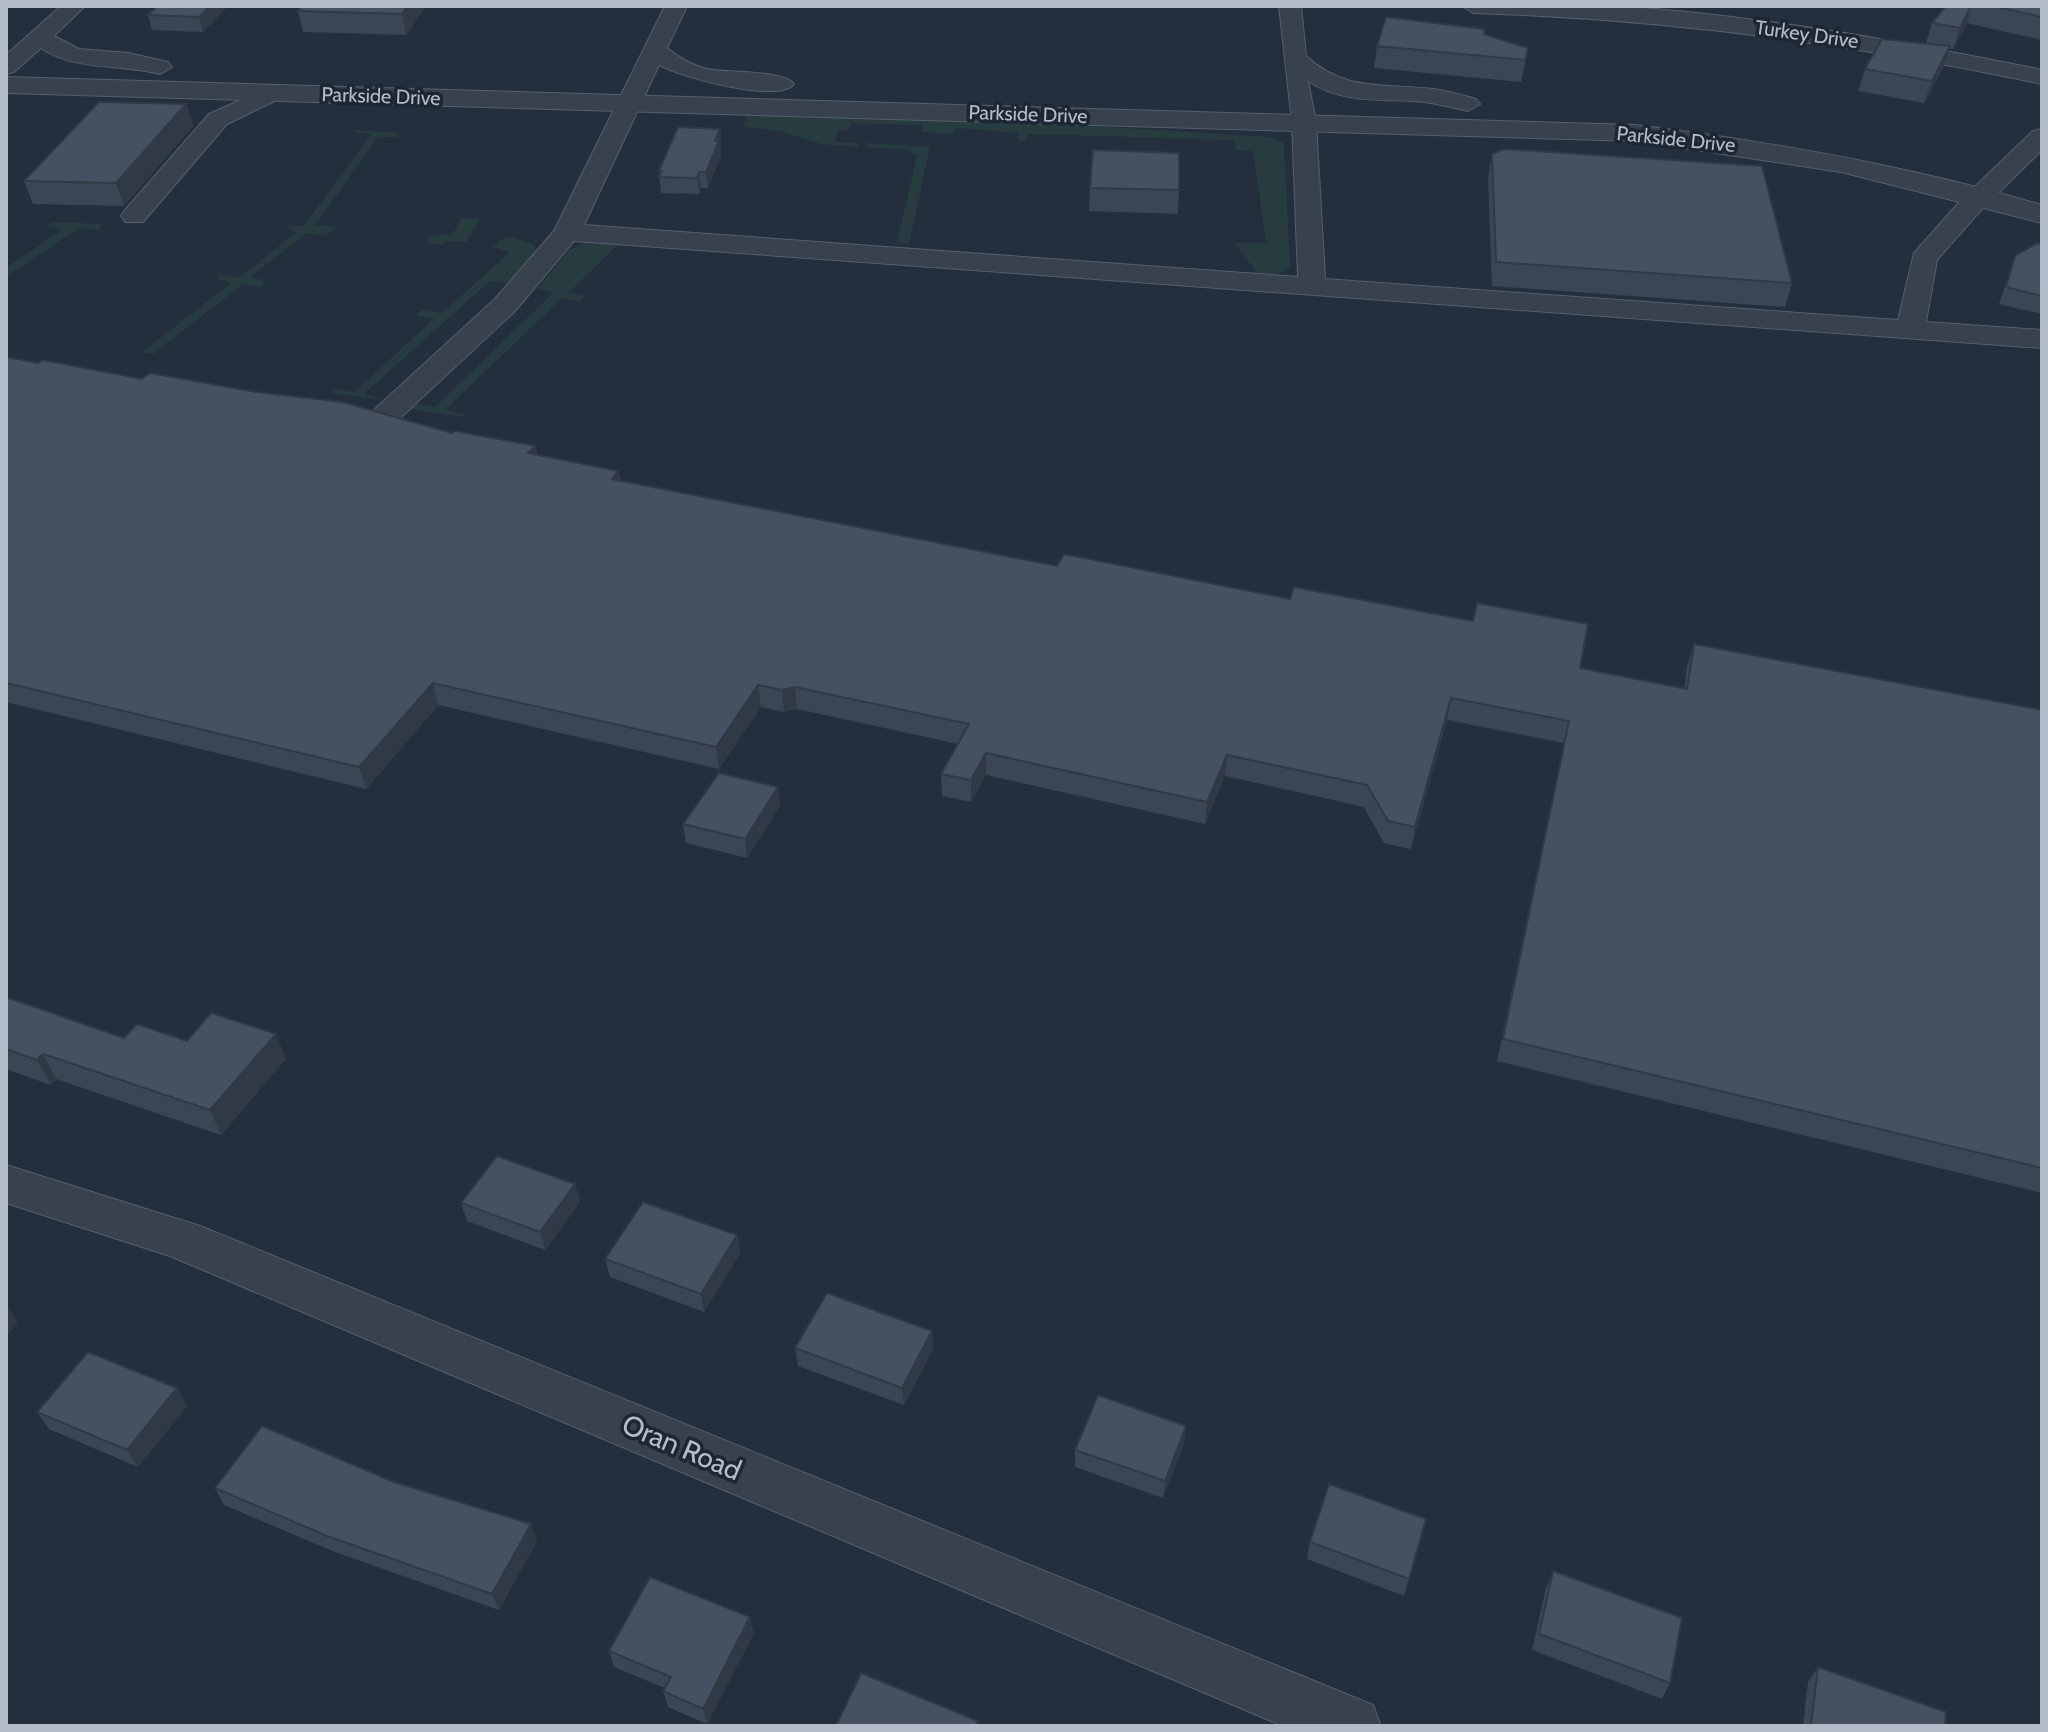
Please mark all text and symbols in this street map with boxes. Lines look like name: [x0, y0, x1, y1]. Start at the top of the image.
street label: Turkey Drive: [1754, 15, 1860, 53]
street label: Parkside Drive: [321, 82, 441, 110]
street label: Parkside Drive: [968, 100, 1088, 128]
street label: Parkside Drive: [1615, 121, 1737, 157]
street label: Oran Road: [617, 1407, 747, 1487]

